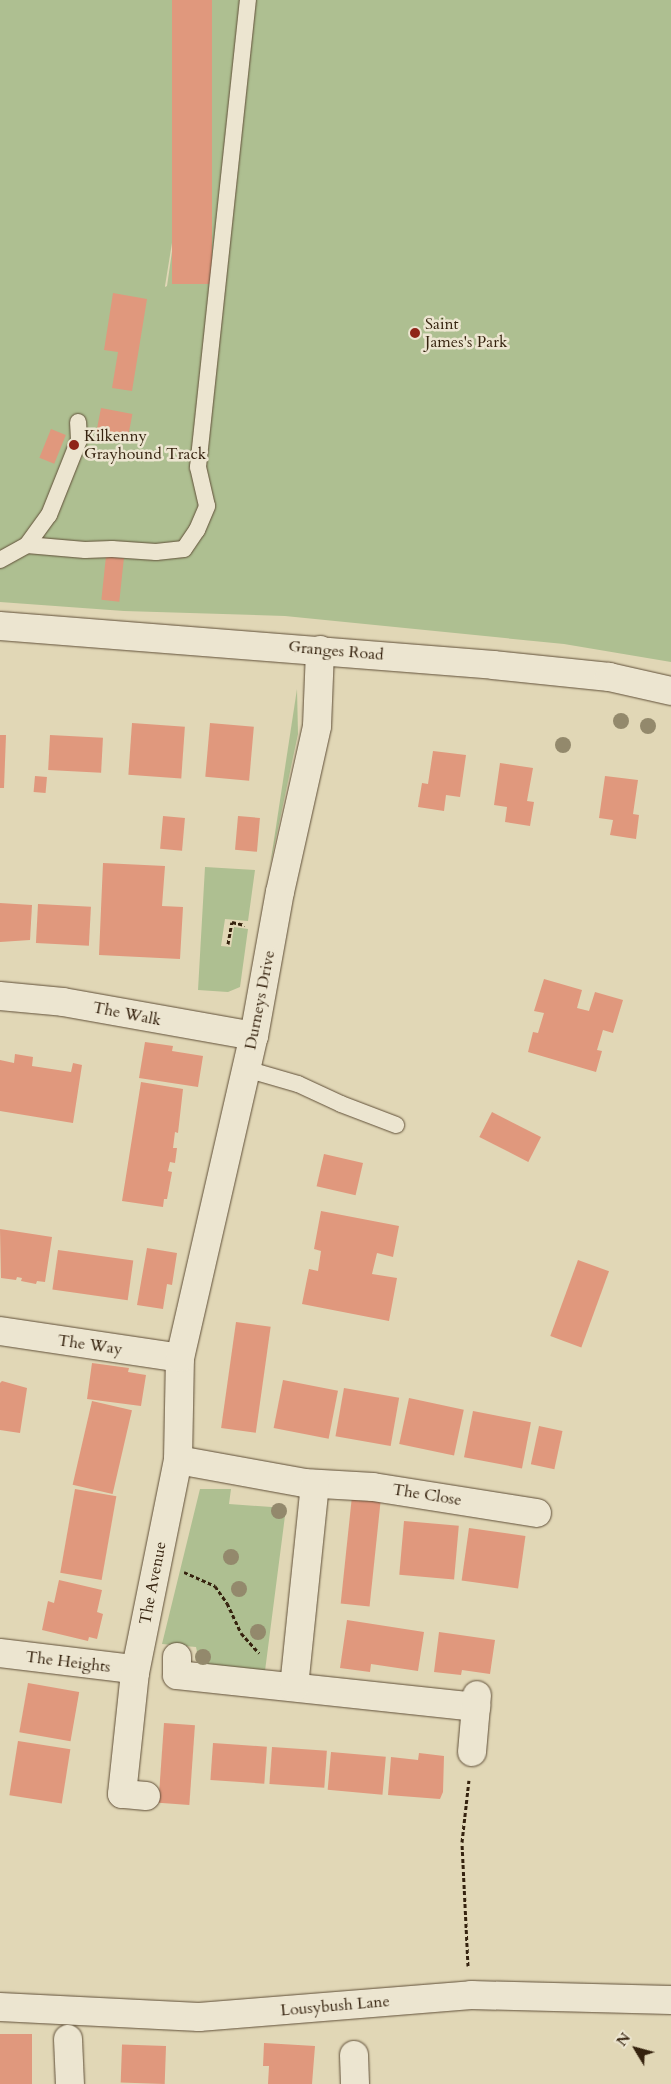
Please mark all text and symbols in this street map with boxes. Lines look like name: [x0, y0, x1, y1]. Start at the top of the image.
place label: Saint James's Park: [425, 314, 508, 352]
marker: Saint James's Park: [409, 327, 421, 339]
place label: Kilkenny Grayhound Track: [84, 426, 206, 464]
marker: Kilkenny Grayhound Track: [68, 439, 80, 451]
street label: Granges Road: [288, 637, 384, 665]
street label: Durneys Drive: [241, 949, 279, 1051]
street label: The Walk: [91, 998, 163, 1030]
street label: The Way: [56, 1331, 124, 1359]
street label: The Close: [391, 1480, 463, 1510]
street label: The Avenue: [136, 1540, 170, 1626]
street label: The Heights: [24, 1647, 112, 1677]
street label: Lousybush Lane: [280, 1992, 390, 2020]
north arrow: [611, 2024, 661, 2074]
text: N: [612, 2029, 635, 2050]

